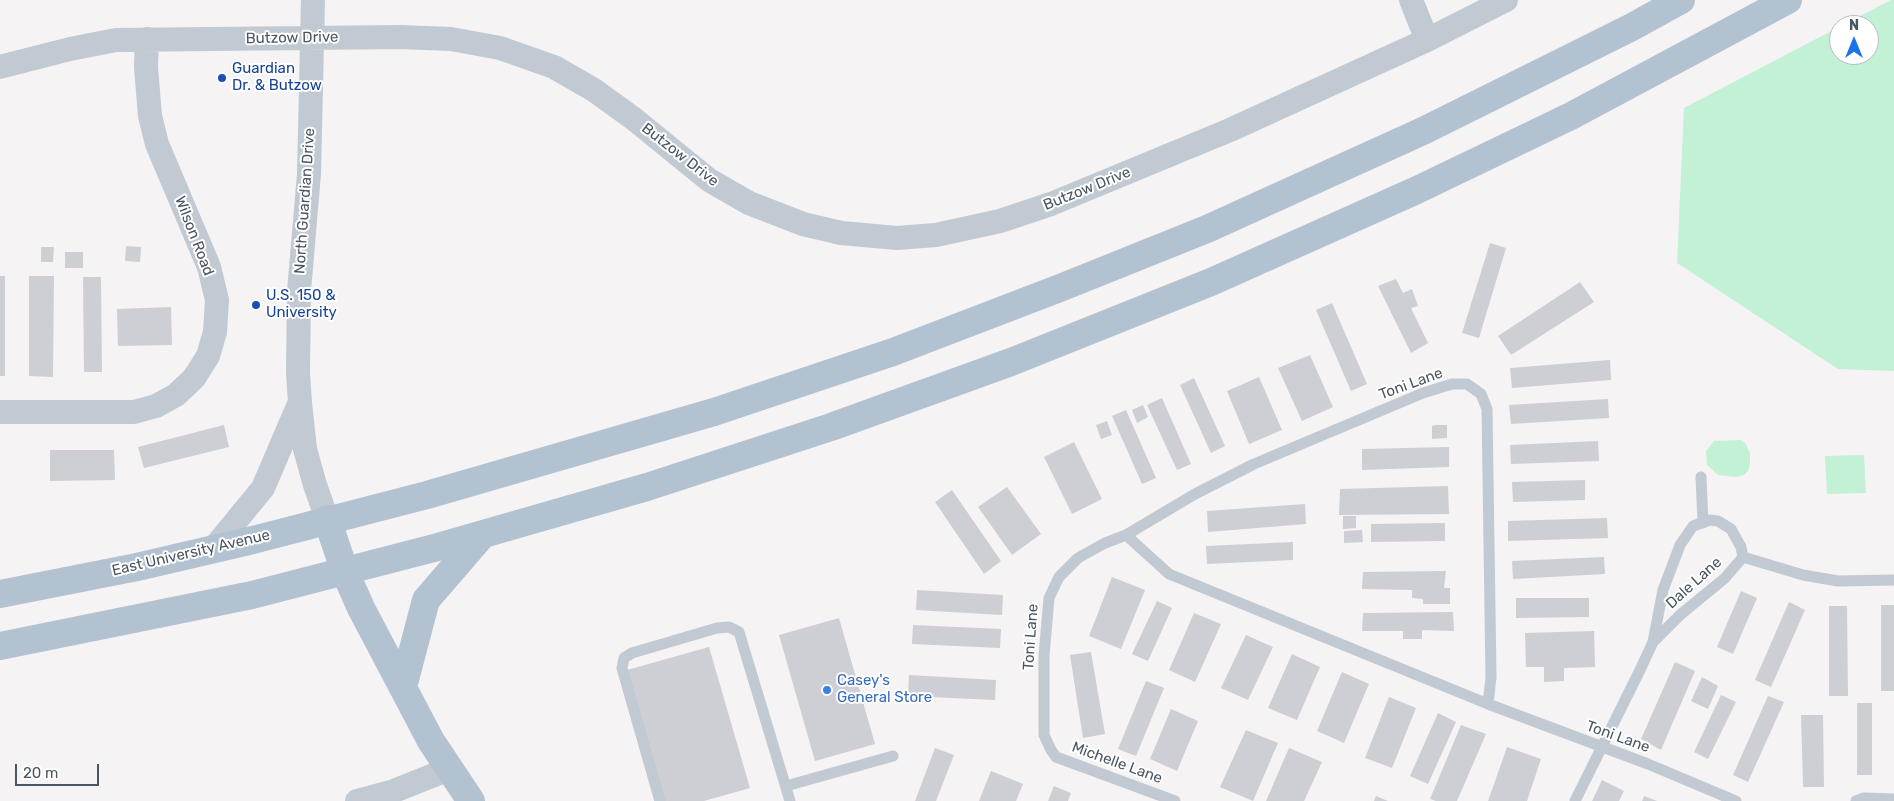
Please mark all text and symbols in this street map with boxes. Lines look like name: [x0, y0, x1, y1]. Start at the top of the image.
north arrow: [1829, 15, 1879, 65]
text: N: [1849, 17, 1859, 34]
street label: Butzow Drive: [246, 28, 338, 48]
place label: Guardian Dr. & Butzow: [232, 60, 322, 95]
marker: Guardian Dr. & Butzow: [216, 72, 228, 84]
street label: Butzow Drive: [638, 119, 722, 191]
street label: North Guardian Drive: [291, 127, 319, 275]
street label: Butzow Drive: [1041, 163, 1133, 215]
street label: Wilson Road: [171, 194, 217, 278]
place label: U.S. 150 & University: [266, 287, 337, 322]
marker: U.S. 150 & University: [250, 299, 262, 311]
street label: Toni Lane: [1377, 364, 1445, 404]
street label: East University Avenue: [110, 526, 272, 580]
street label: Dale Lane: [1663, 553, 1725, 613]
street label: Toni Lane: [1020, 603, 1042, 671]
place label: Casey's General Store: [837, 672, 932, 707]
marker: Casey's General Store: [821, 684, 833, 696]
street label: Toni Lane: [1584, 717, 1652, 757]
street label: Michelle Lane: [1069, 738, 1165, 788]
scale bar: [18, 754, 101, 786]
text: 20 m: [23, 764, 58, 782]

